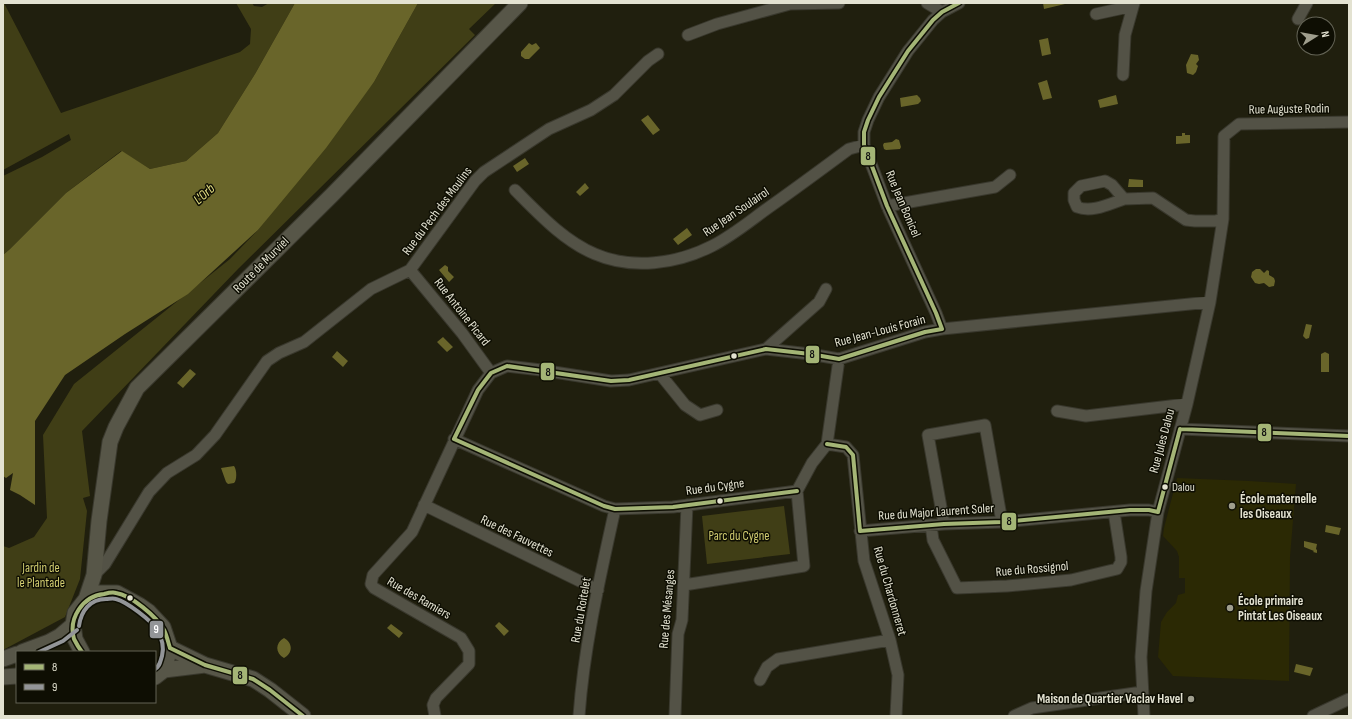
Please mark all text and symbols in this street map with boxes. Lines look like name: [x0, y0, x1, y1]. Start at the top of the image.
north arrow: [1296, 16, 1336, 56]
text: N: [1318, 30, 1332, 38]
street label: Rue Auguste Rodin: [1248, 100, 1330, 118]
line badge: 8: [860, 146, 876, 166]
text: 8: [865, 150, 871, 163]
street label: Rue du Pech des Moulins: [399, 163, 476, 258]
street label: Rue Jean Bonicel: [882, 168, 924, 240]
water label: L'Orb: [190, 180, 218, 208]
street label: Rue Jean Soulairol: [700, 184, 772, 240]
street label: Route de Murviel: [230, 234, 292, 296]
street label: Rue Antoine Picard: [431, 275, 493, 349]
street label: Rue Jean-Louis Forain: [833, 311, 927, 351]
line badge: 8: [805, 345, 820, 364]
text: 8: [809, 348, 815, 361]
unlabelled marker: [729, 351, 739, 361]
line badge: 8: [540, 362, 555, 381]
text: 8: [545, 366, 551, 379]
street label: Rue Jules Dalou: [1146, 407, 1178, 475]
line badge: 8: [1257, 423, 1272, 442]
text: 8: [1261, 426, 1267, 439]
street label: Rue du Cygne: [685, 475, 745, 499]
place label: Dalou: [1172, 480, 1195, 495]
marker: Dalou: [1160, 482, 1170, 492]
place label: École maternelle les Oiseaux: [1240, 491, 1317, 522]
unlabelled marker: [715, 496, 725, 506]
street label: Rue du Major Laurent Soler: [878, 500, 995, 524]
marker: École maternelle les Oiseaux: [1227, 501, 1237, 511]
street label: Rue des Fauvettes: [478, 511, 556, 561]
line badge: 8: [1001, 512, 1017, 531]
text: 8: [1006, 515, 1012, 528]
park label: Parc du Cygne: [709, 528, 769, 544]
street label: Rue du Chardonneret: [870, 545, 910, 637]
street label: Rue du Rossignol: [995, 558, 1069, 580]
park label: Jardin de le Plantade: [17, 560, 65, 591]
street label: Rue des Mésanges: [656, 568, 678, 649]
street label: Rue des Ramiers: [384, 573, 454, 623]
street label: Rue du Roitelet: [567, 576, 595, 644]
unlabelled marker: [125, 593, 135, 603]
place label: École primaire Pintat Les Oiseaux: [1238, 593, 1323, 624]
marker: École primaire Pintat Les Oiseaux: [1225, 603, 1235, 613]
line badge: 9: [149, 620, 164, 639]
text: 9: [153, 623, 159, 636]
legend: [16, 651, 156, 703]
text: 8: [52, 660, 57, 675]
line badge: 8: [232, 666, 248, 685]
text: 8: [237, 669, 243, 682]
text: 9: [52, 680, 57, 695]
place label: Maison de Quartier Vaclav Havel: [1037, 691, 1183, 707]
marker: Maison de Quartier Vaclav Havel: [1186, 694, 1196, 704]

